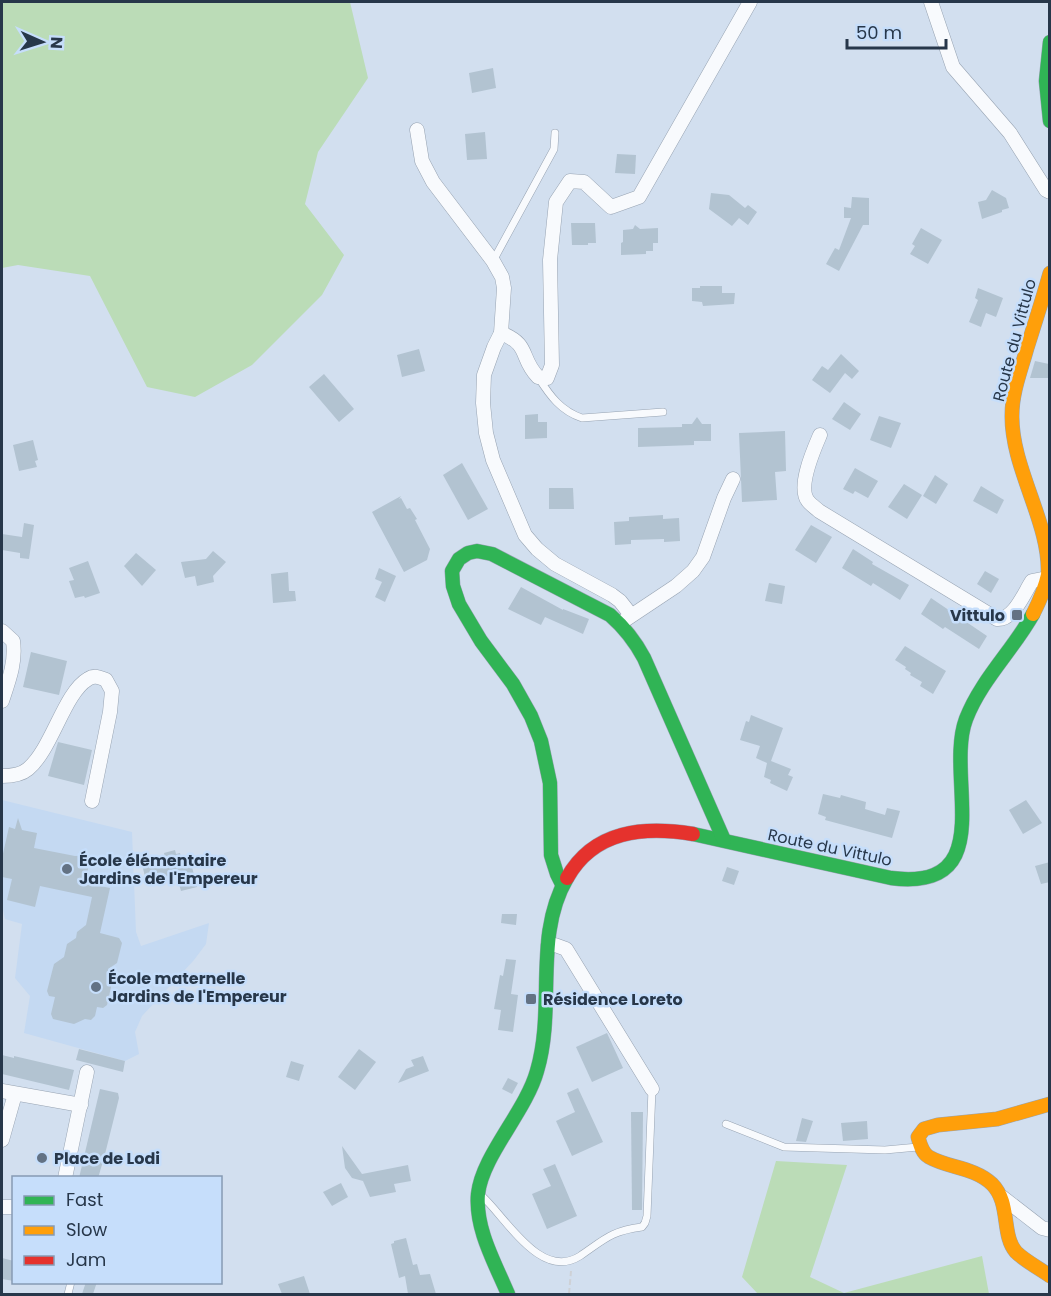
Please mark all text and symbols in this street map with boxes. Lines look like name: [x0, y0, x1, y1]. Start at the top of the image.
north arrow: [12, 12, 72, 72]
scale bar: [847, 12, 946, 50]
text: 50 m: [856, 20, 902, 45]
text: N: [45, 36, 68, 49]
street label: Route du Vittulo: [987, 276, 1042, 404]
place label: Vittulo: [950, 604, 1005, 627]
marker: Vittulo: [1010, 608, 1024, 622]
street label: Route du Vittulo: [766, 823, 894, 872]
place label: École élémentaire Jardins de l'Empereur: [79, 849, 258, 890]
marker: École élémentaire Jardins de l'Empereur: [60, 862, 74, 876]
place label: École maternelle Jardins de l'Empereur: [108, 967, 287, 1008]
marker: École maternelle Jardins de l'Empereur: [89, 980, 103, 994]
place label: Résidence Loreto: [543, 988, 683, 1011]
marker: Résidence Loreto: [524, 992, 538, 1006]
place label: Place de Lodi: [54, 1147, 160, 1170]
marker: Place de Lodi: [35, 1151, 49, 1165]
legend: [12, 1176, 222, 1284]
text: Fast: [66, 1187, 103, 1212]
text: Slow: [66, 1217, 108, 1242]
text: Jam: [66, 1247, 106, 1272]

